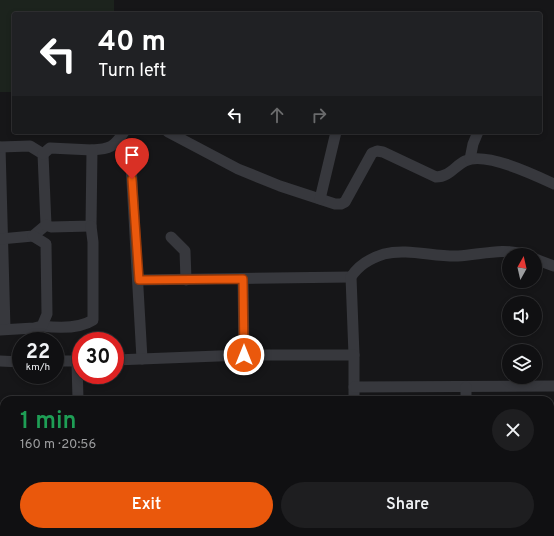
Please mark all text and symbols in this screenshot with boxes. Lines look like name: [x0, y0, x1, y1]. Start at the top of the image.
text: 40 m: [98, 25, 166, 61]
icon: left: [32, 28, 84, 80]
text: Turn left: [98, 60, 166, 83]
icon: left: [224, 104, 246, 126]
icon: ahead: [266, 104, 288, 126]
icon: right: [308, 104, 330, 126]
pin: [115, 138, 149, 179]
icon: arrive: [121, 144, 143, 166]
north arrow: [502, 248, 542, 288]
map controls: [502, 248, 542, 384]
button: sound: [502, 296, 542, 336]
speed limit sign: 30: [72, 332, 124, 384]
position arrow: [223, 334, 265, 376]
text: 22: [26, 340, 50, 366]
button: layers: [502, 344, 542, 384]
text: km/h: [26, 361, 50, 374]
text: 1 min: [20, 407, 77, 437]
button: close: [492, 409, 534, 451]
text: 160 m · 20:56: [20, 437, 96, 453]
button: Exit: [20, 482, 273, 528]
button: Share: [281, 482, 534, 528]

